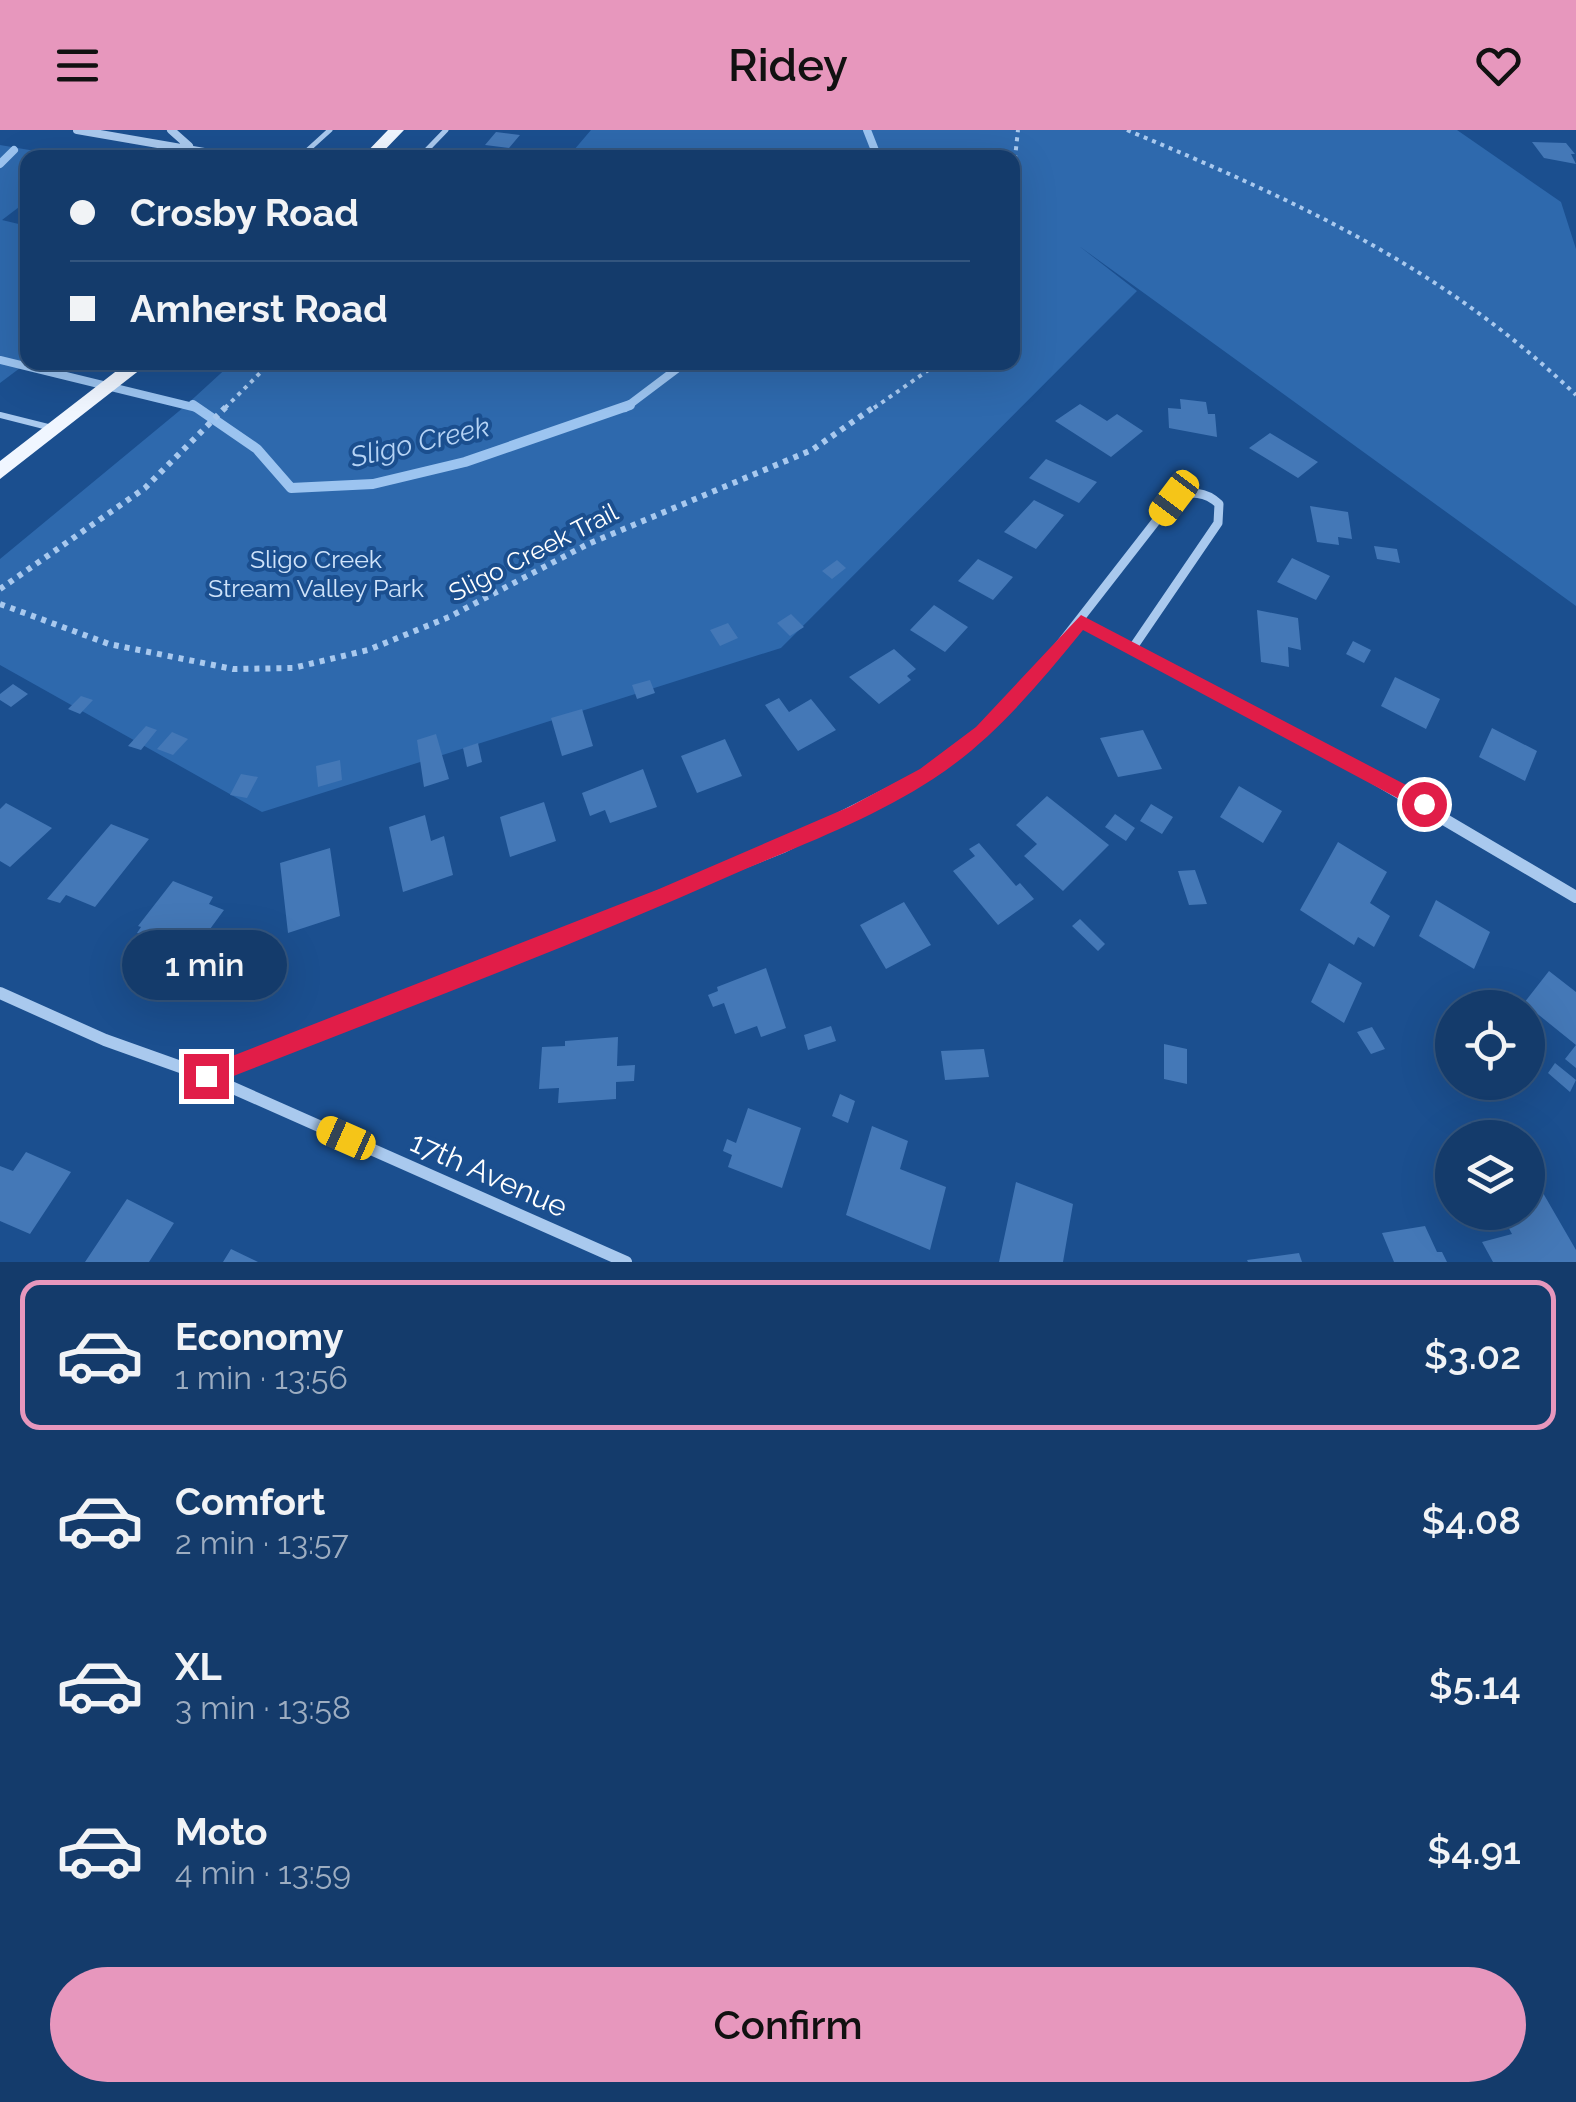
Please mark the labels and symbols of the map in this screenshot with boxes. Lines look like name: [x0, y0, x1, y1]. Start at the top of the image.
water label: Sligo Creek: [346, 410, 493, 474]
car: [1144, 465, 1204, 531]
street label: Sligo Creek Trail: [444, 496, 623, 607]
park label: Sligo Creek Stream Valley Park: [208, 544, 425, 603]
route start: [1402, 782, 1447, 827]
callout: 1 min: [124, 931, 288, 1001]
route end: [184, 1054, 229, 1099]
car: [312, 1112, 380, 1164]
street label: 17th Avenue: [405, 1124, 573, 1224]

